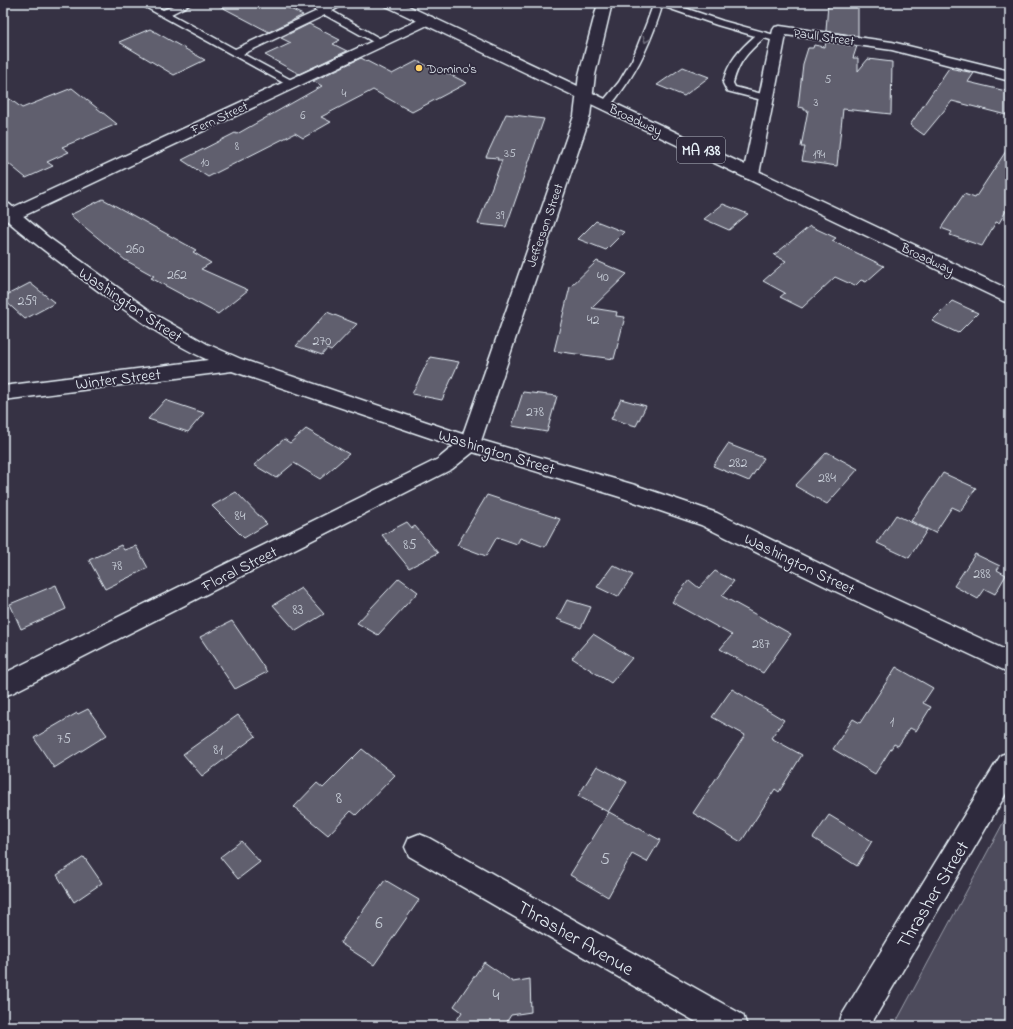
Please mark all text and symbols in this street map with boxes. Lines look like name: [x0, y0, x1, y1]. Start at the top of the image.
street label: Paull Street: [792, 24, 856, 51]
one-way arrow: [642, 36, 650, 43]
place label: Domino's: [426, 60, 477, 79]
marker: Domino's: [414, 63, 424, 73]
house number: 5: [825, 71, 832, 89]
house number: 4: [342, 85, 347, 103]
house number: 3: [814, 94, 819, 112]
street label: Fern Street: [187, 97, 252, 140]
street label: Broadway: [604, 99, 665, 142]
house number: 6: [300, 107, 306, 125]
road number: MA 138: [677, 137, 725, 163]
house number: 8: [235, 138, 240, 156]
house number: 35: [504, 145, 516, 163]
house number: 194: [813, 146, 825, 164]
house number: 10: [200, 154, 210, 172]
street label: Jefferson Street: [522, 181, 569, 270]
house number: 39: [496, 207, 505, 225]
street label: Broadway: [896, 238, 957, 281]
house number: 260: [125, 239, 145, 260]
street label: Washington Street: [73, 262, 187, 350]
house number: 262: [167, 265, 187, 286]
house number: 40: [597, 267, 609, 288]
house number: 259: [17, 291, 37, 312]
house number: 42: [587, 310, 599, 331]
house number: 270: [313, 331, 331, 352]
street label: Winter Street: [74, 363, 163, 397]
house number: 278: [526, 402, 544, 423]
street label: Washington Street: [435, 424, 558, 482]
house number: 282: [728, 453, 748, 474]
house number: 284: [818, 468, 836, 489]
house number: 84: [234, 506, 246, 527]
street label: Washington Street: [740, 528, 859, 602]
house number: 85: [403, 535, 417, 556]
street label: Floral Street: [197, 540, 282, 600]
house number: 78: [111, 556, 123, 577]
house number: 288: [973, 564, 991, 585]
house number: 83: [292, 600, 304, 621]
house number: 287: [752, 634, 770, 655]
house number: 1: [890, 712, 895, 733]
house number: 75: [57, 729, 71, 750]
house number: 81: [213, 740, 223, 761]
house number: 8: [336, 786, 342, 811]
street label: Thrasher Street: [891, 836, 977, 954]
house number: 5: [600, 847, 610, 872]
street label: Thrasher Avenue: [511, 895, 639, 984]
house number: 6: [375, 911, 383, 936]
house number: 4: [492, 983, 500, 1008]

